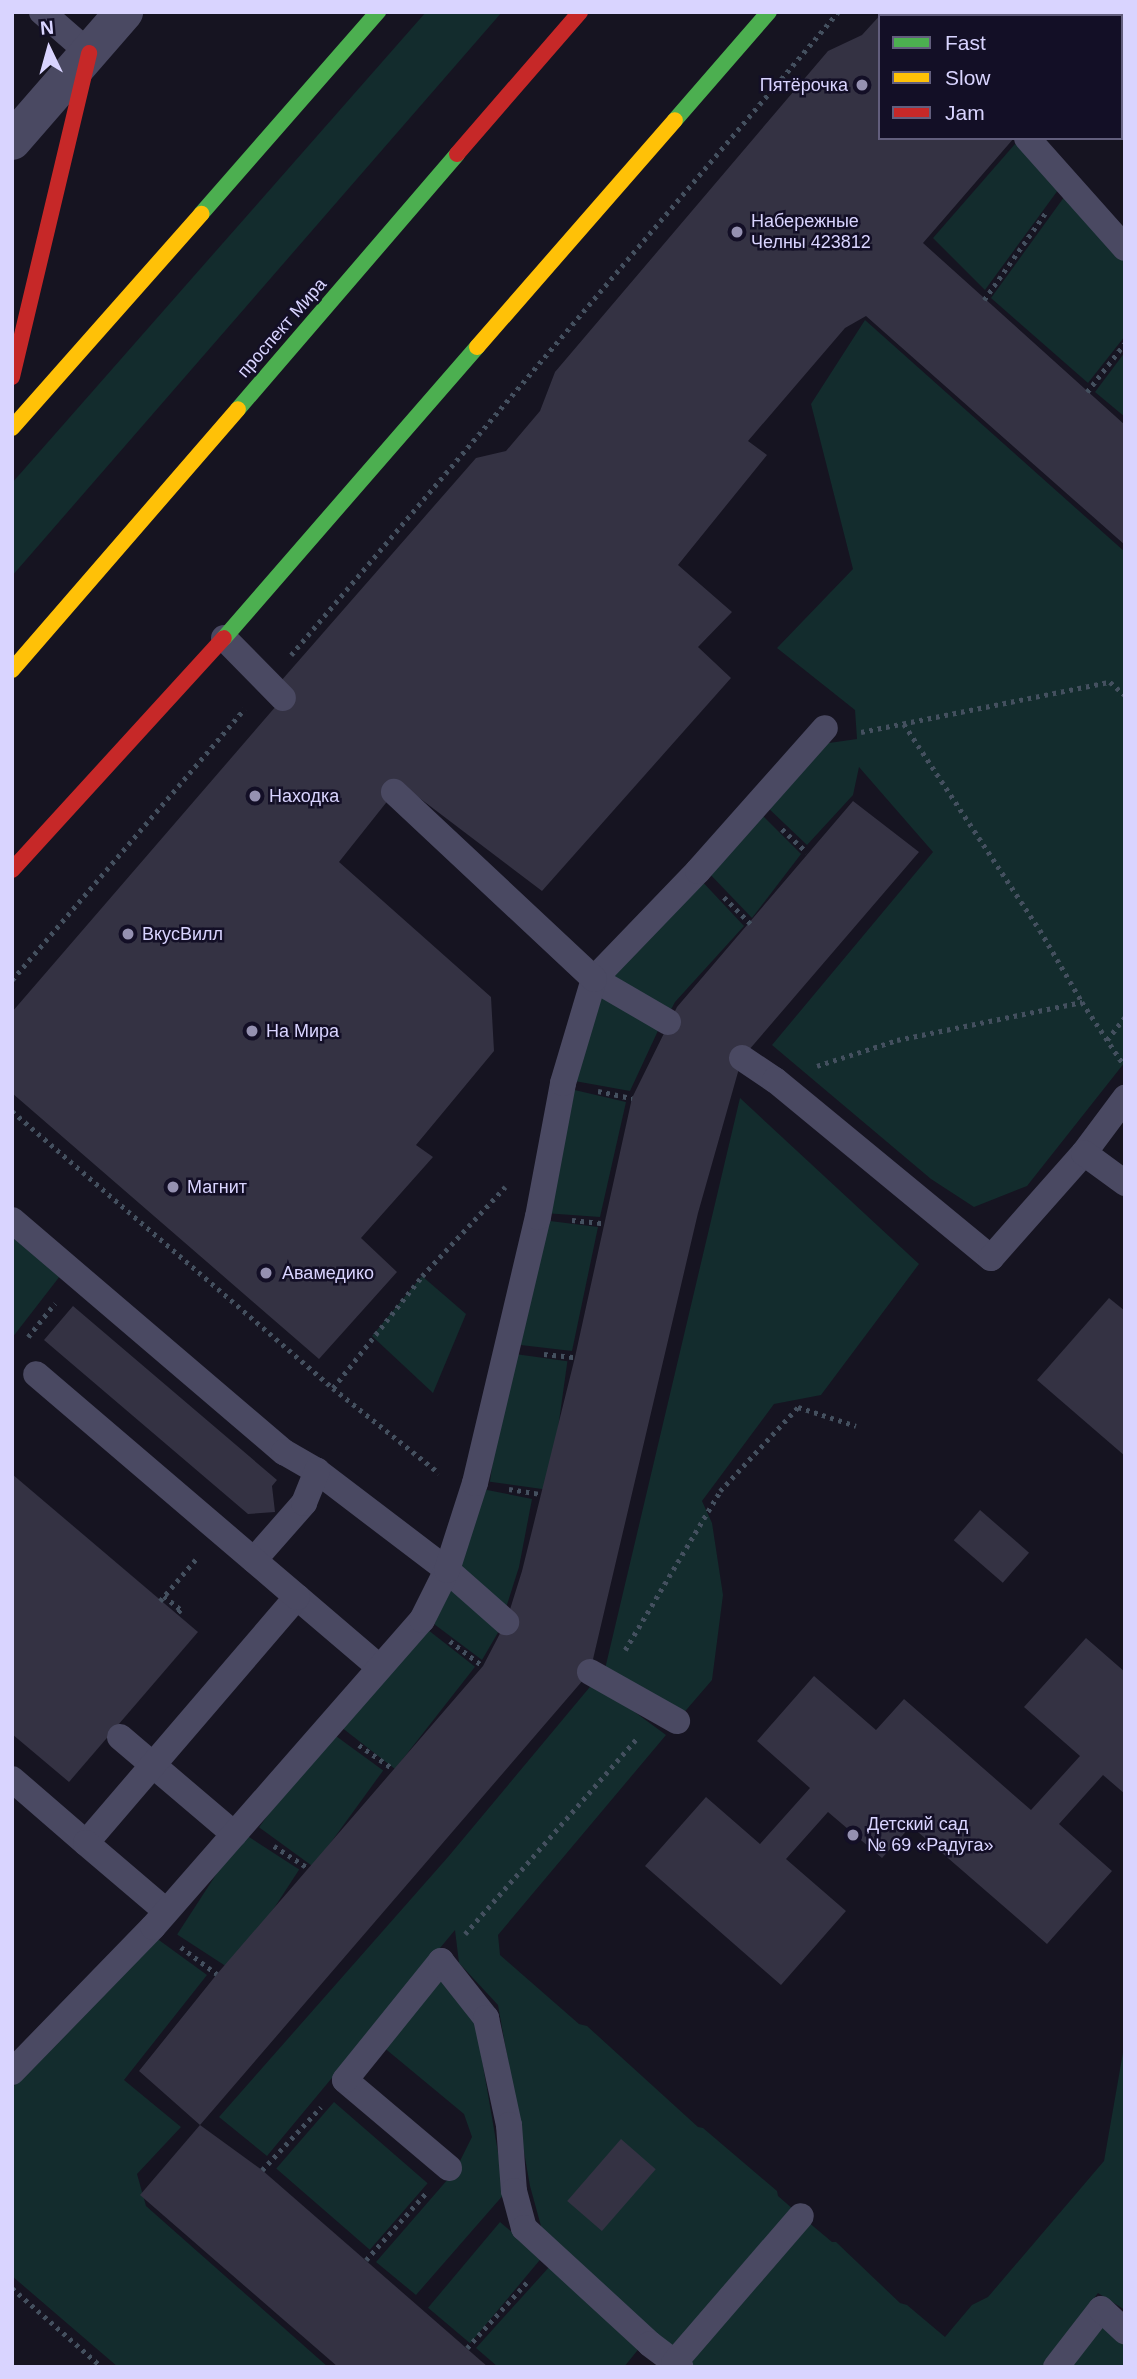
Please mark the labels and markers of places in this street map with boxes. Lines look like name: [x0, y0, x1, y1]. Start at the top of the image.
place label: Пятёрочка: [760, 74, 848, 96]
marker: Пятёрочка: [854, 77, 870, 93]
place label: Набережные Челны 423812: [751, 211, 871, 254]
marker: Набережные Челны 423812: [729, 224, 745, 240]
place label: Находка: [269, 785, 339, 807]
marker: Находка: [247, 788, 263, 804]
place label: ВкусВилл: [142, 923, 223, 945]
marker: ВкусВилл: [120, 926, 136, 942]
place label: На Мира: [266, 1020, 339, 1042]
marker: На Мира: [244, 1023, 260, 1039]
place label: Магнит: [187, 1176, 247, 1198]
marker: Магнит: [165, 1179, 181, 1195]
place label: Авамедико: [282, 1262, 374, 1284]
marker: Авамедико: [256, 1263, 276, 1283]
place label: Детский сад № 69 «Радуга»: [867, 1814, 993, 1856]
marker: Детский сад № 69 «Радуга»: [845, 1827, 861, 1843]

